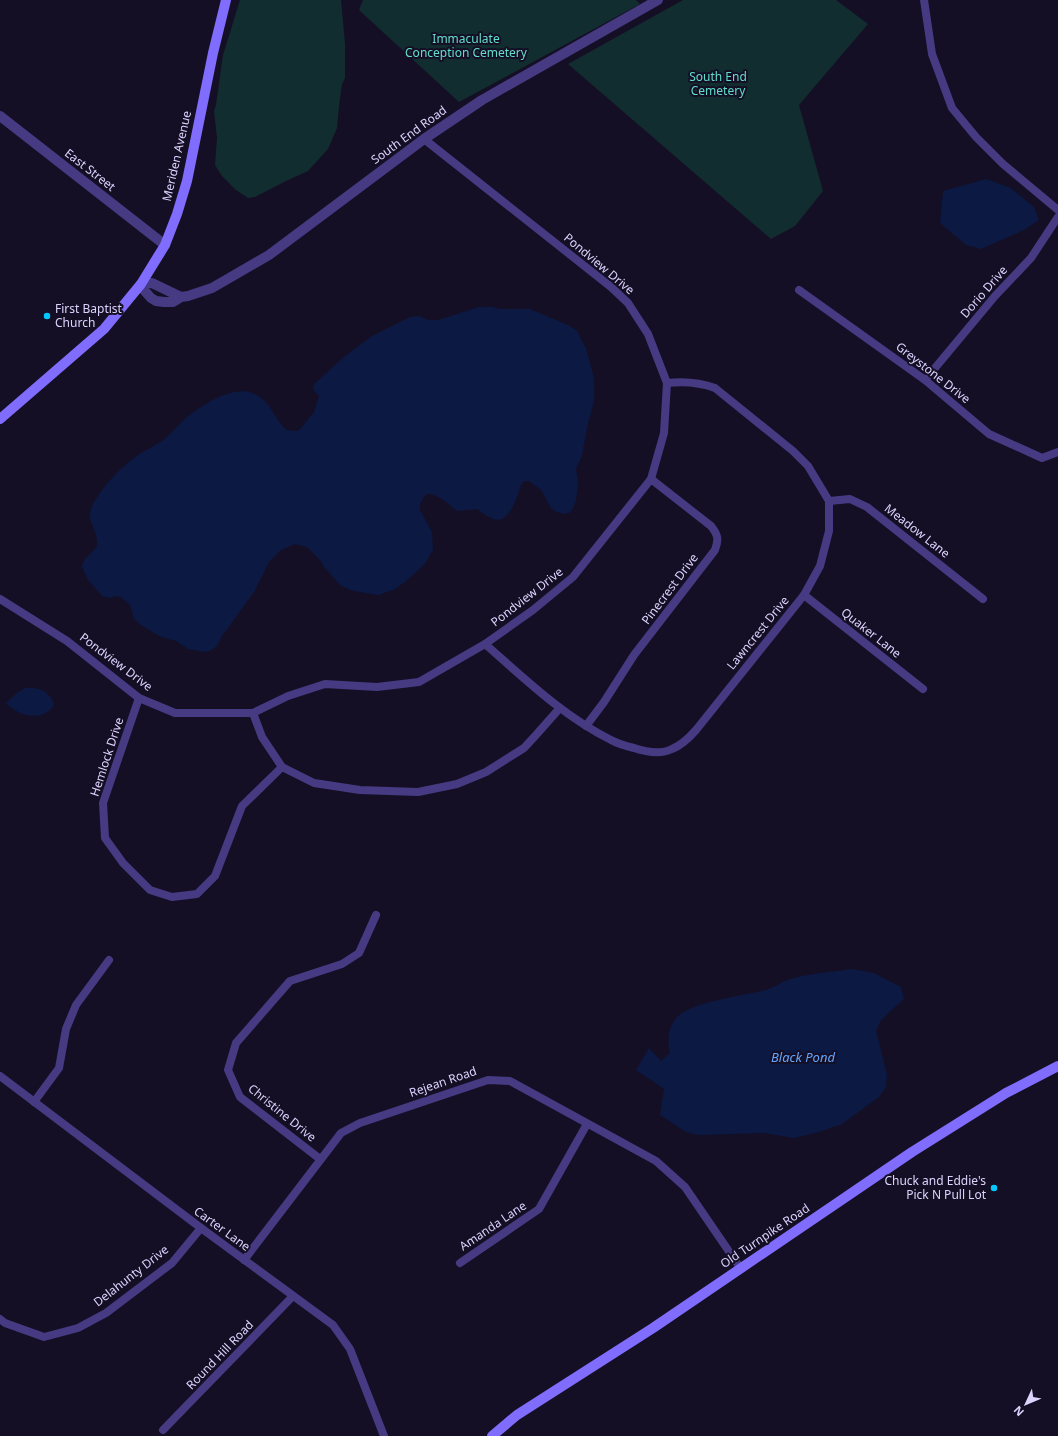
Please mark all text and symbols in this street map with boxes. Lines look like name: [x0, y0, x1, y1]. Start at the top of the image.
park label: Immaculate Conception Cemetery: [405, 30, 528, 61]
park label: South End Cemetery: [689, 68, 747, 99]
street label: South End Road: [367, 101, 450, 168]
street label: Meriden Avenue: [158, 109, 195, 203]
street label: East Street: [61, 144, 120, 195]
street label: Pondview Drive: [560, 229, 638, 298]
street label: Dorio Drive: [956, 262, 1011, 321]
place label: First Baptist Church: [55, 300, 123, 331]
marker: First Baptist Church: [42, 311, 52, 321]
street label: Greystone Drive: [892, 338, 974, 407]
street label: Meadow Lane: [881, 500, 954, 562]
street label: Pinecrest Drive: [637, 550, 702, 628]
street label: Pondview Drive: [487, 563, 566, 630]
street label: Lawncrest Drive: [723, 592, 793, 673]
street label: Quaker Lane: [838, 604, 905, 662]
street label: Pondview Drive: [76, 629, 156, 695]
street label: Hemlock Drive: [86, 715, 127, 799]
water label: Black Pond: [771, 1048, 835, 1066]
street label: Rejean Road: [407, 1062, 479, 1101]
street label: Christine Drive: [245, 1080, 320, 1146]
place label: Chuck and Eddie's Pick N Pull Lot: [884, 1172, 987, 1203]
marker: Chuck and Eddie's Pick N Pull Lot: [989, 1183, 999, 1193]
street label: Amanda Lane: [456, 1197, 530, 1254]
street label: Old Turnpike Road: [717, 1199, 813, 1272]
street label: Carter Lane: [191, 1202, 254, 1255]
street label: Delahunty Drive: [90, 1241, 172, 1310]
street label: Round Hill Road: [182, 1316, 257, 1393]
north arrow: [1006, 1384, 1046, 1424]
text: N: [1010, 1403, 1027, 1420]

